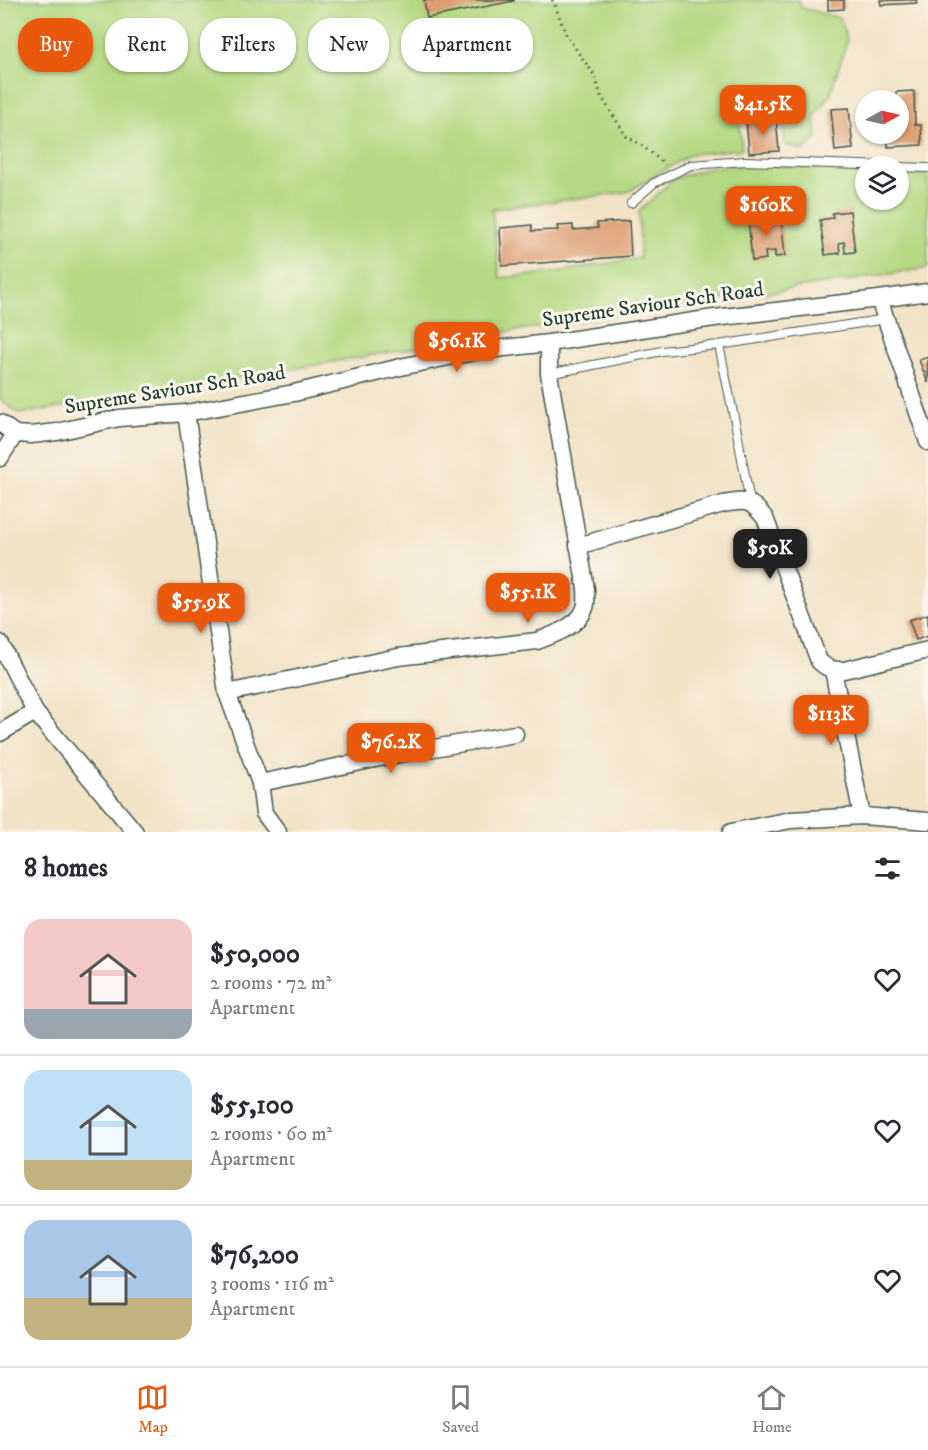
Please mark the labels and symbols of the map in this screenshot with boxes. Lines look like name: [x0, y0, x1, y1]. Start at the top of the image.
pin: $41.5K: [714, 85, 812, 136]
north arrow: [855, 90, 909, 144]
pin: $160K: [724, 186, 808, 237]
street label: Supreme Saviour Sch Road: [541, 277, 766, 333]
pin: $56.1K: [408, 322, 506, 373]
street label: Supreme Saviour Sch Road: [63, 360, 288, 420]
pin: $50K: [734, 529, 806, 580]
pin: $55.1K: [479, 573, 577, 624]
pin: $55.9K: [152, 583, 250, 634]
pin: $113K: [789, 695, 873, 746]
pin: $76.2K: [342, 723, 440, 774]

